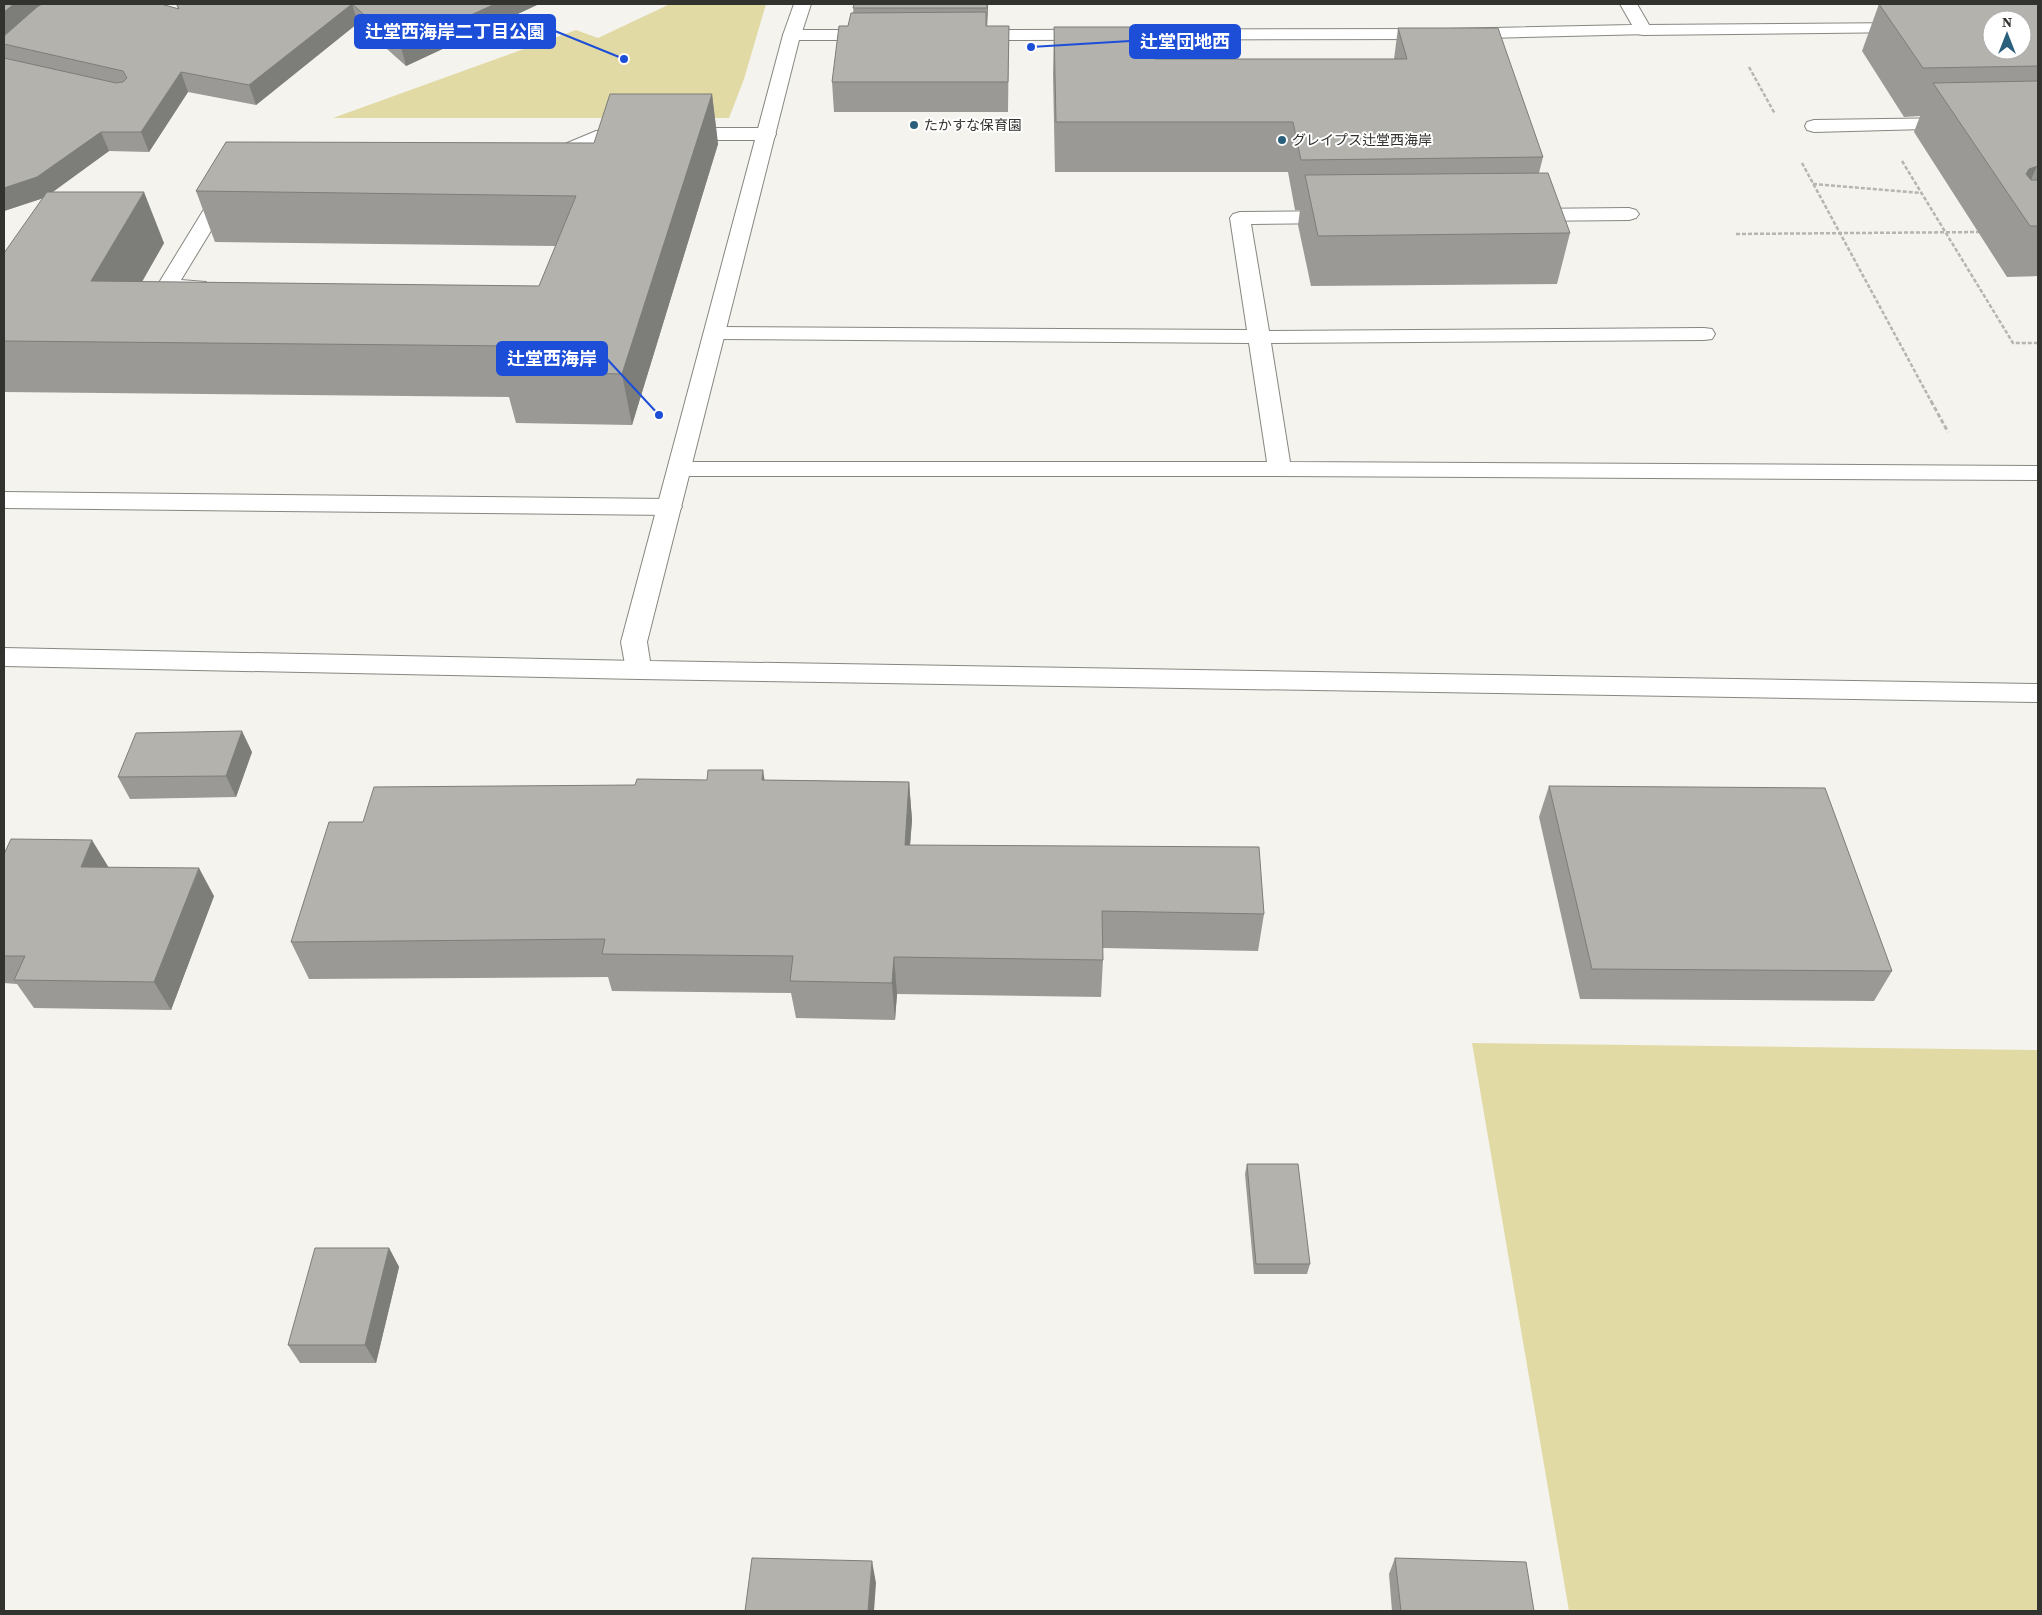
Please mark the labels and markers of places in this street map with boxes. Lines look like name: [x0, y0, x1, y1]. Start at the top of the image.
callout: 辻堂西海岸二丁目公園: [355, 15, 555, 48]
callout: 辻堂団地西: [1130, 25, 1240, 58]
place label: たかすな保育園: [924, 115, 1022, 135]
marker: たかすな保育園: [908, 119, 920, 131]
place label: グレイプス辻堂西海岸: [1292, 130, 1432, 150]
marker: グレイプス辻堂西海岸: [1276, 134, 1288, 146]
callout: 辻堂西海岸: [497, 342, 607, 375]

